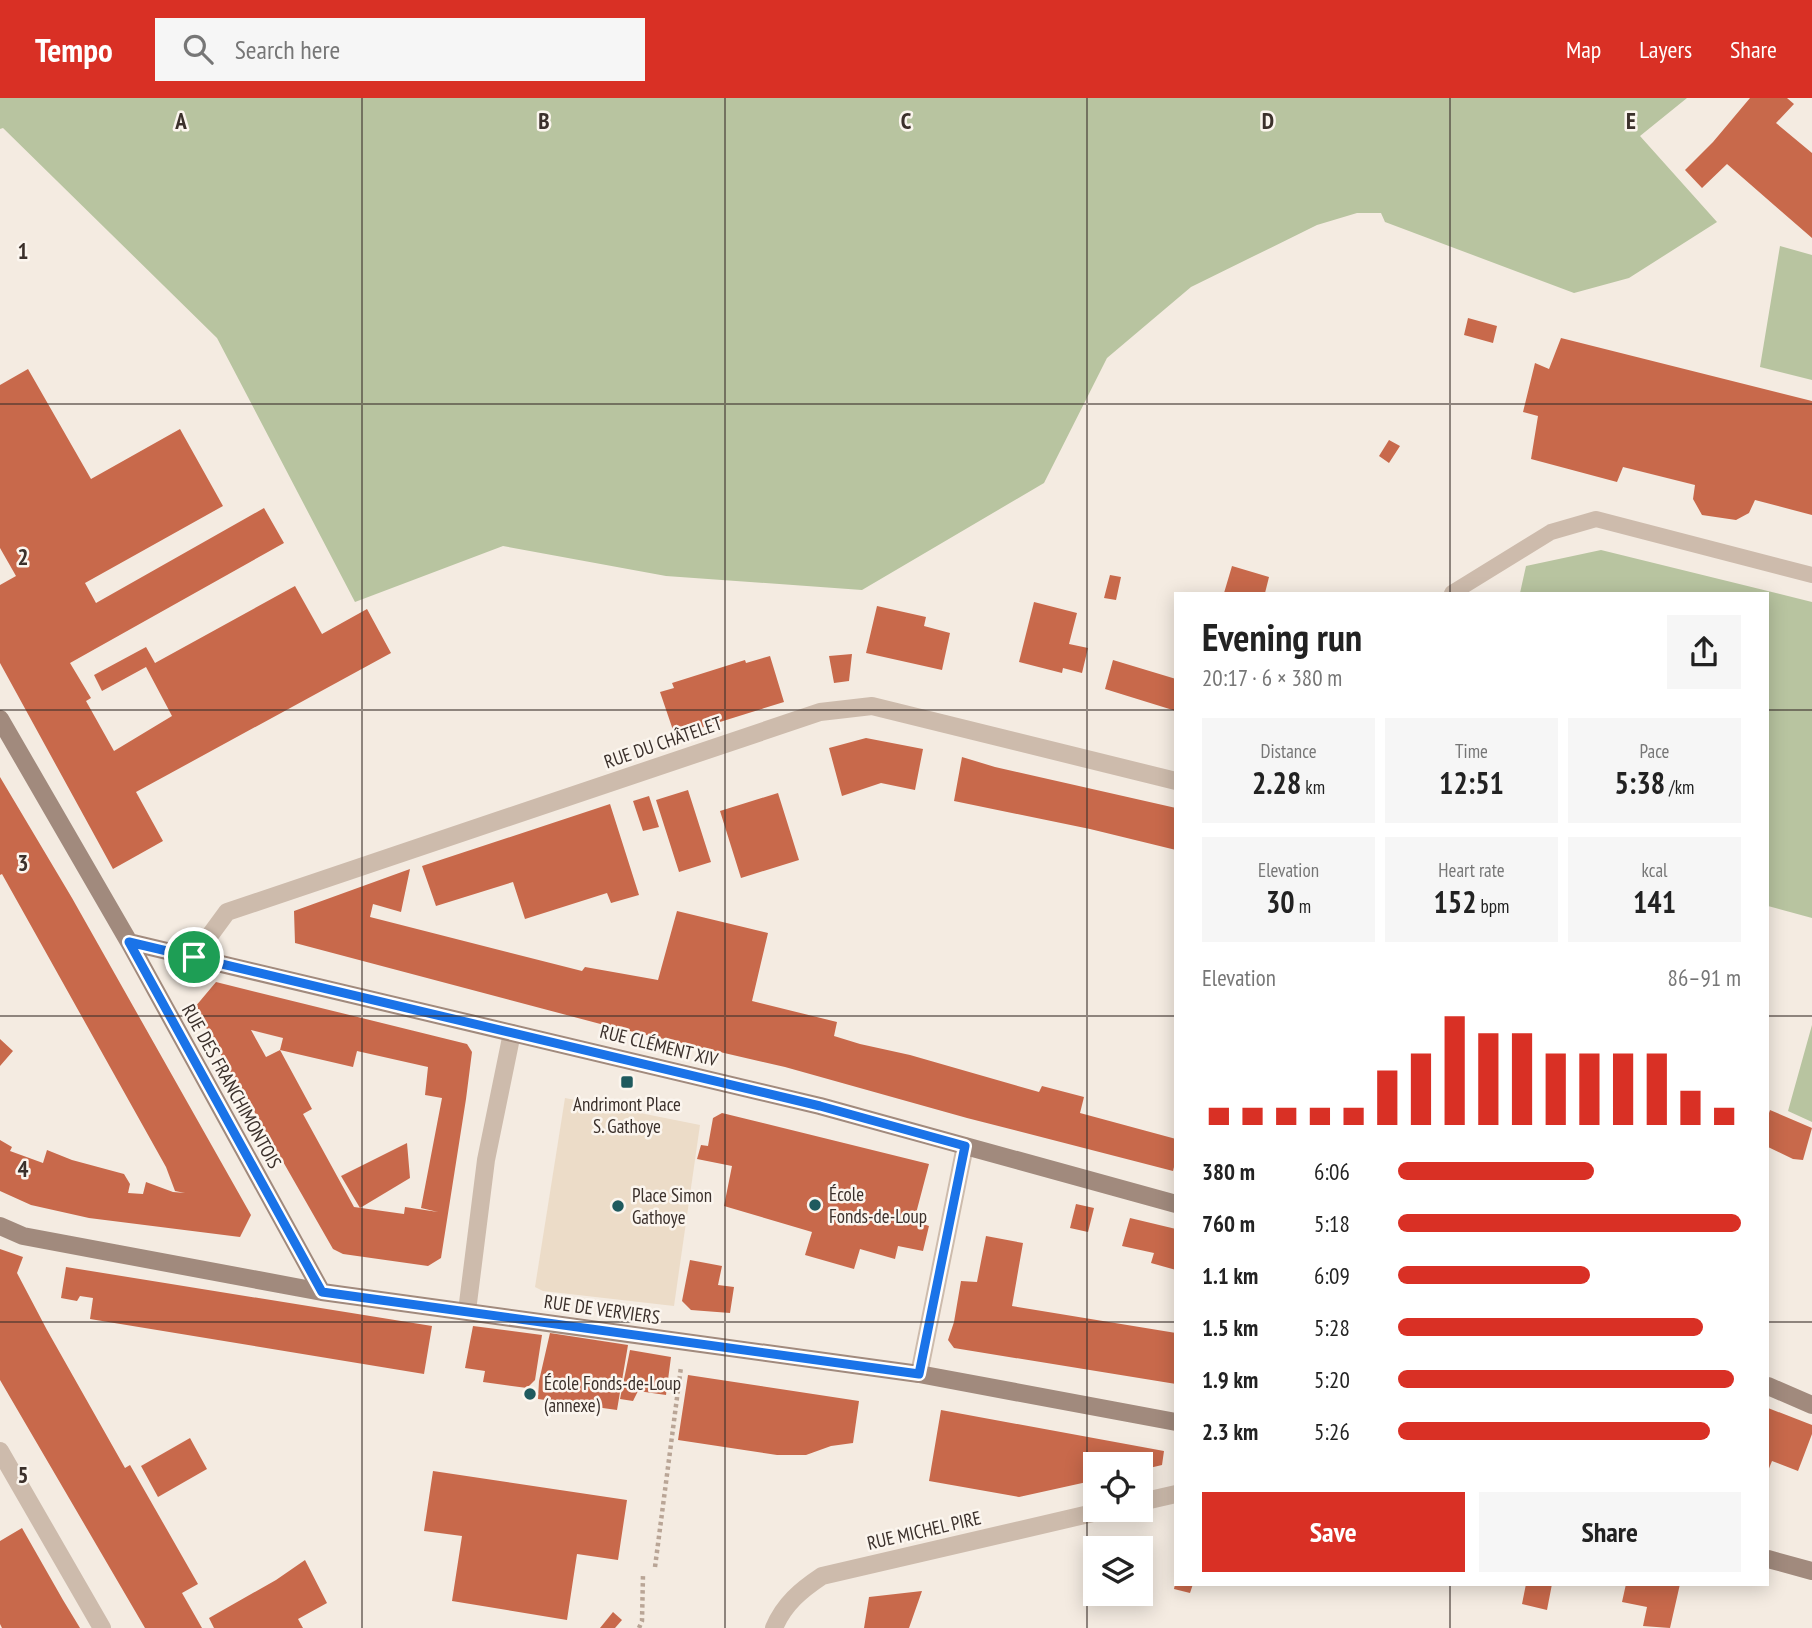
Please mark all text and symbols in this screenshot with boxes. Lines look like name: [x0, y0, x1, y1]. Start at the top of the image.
search box: [155, 18, 645, 81]
text: Tempo: [35, 28, 113, 71]
icon: search: [179, 30, 217, 68]
text: Search here: [235, 33, 340, 66]
text: Map: [1566, 34, 1601, 65]
text: Layers: [1639, 34, 1692, 65]
text: Share: [1730, 34, 1777, 65]
text: A: [174, 106, 187, 135]
text: B: [538, 106, 550, 135]
text: C: [901, 106, 912, 135]
text: D: [1262, 106, 1274, 135]
text: E: [1626, 106, 1636, 135]
text: 1: [18, 236, 29, 265]
text: 2: [18, 542, 29, 571]
text: Evening run: [1202, 612, 1362, 661]
button: share: [1667, 615, 1741, 689]
text: 20:17 · 6 × 380 m: [1202, 663, 1342, 692]
street label: RUE DU CHÂTELET: [601, 710, 726, 773]
text: Distance: [1261, 739, 1316, 763]
text: Time: [1455, 739, 1488, 763]
text: Pace: [1640, 739, 1669, 763]
text: 2.28: [1252, 763, 1301, 802]
text: 12:51: [1439, 763, 1504, 802]
text: 5:38: [1615, 763, 1665, 802]
text: km: [1301, 775, 1325, 799]
text: /km: [1665, 775, 1694, 799]
text: 3: [18, 848, 29, 877]
text: Elevation: [1258, 858, 1319, 882]
text: Heart rate: [1438, 858, 1505, 882]
text: kcal: [1642, 858, 1667, 882]
text: 30: [1266, 882, 1295, 921]
text: 152: [1434, 882, 1477, 921]
text: 141: [1633, 882, 1676, 921]
text: m: [1295, 894, 1311, 918]
text: bpm: [1477, 894, 1509, 918]
pin: [164, 927, 224, 987]
icon: arrive: [175, 938, 213, 976]
text: Elevation: [1202, 963, 1276, 992]
text: 86–91 m: [1668, 963, 1741, 992]
street label: RUE DES FRANCHIMONTOIS: [177, 1000, 287, 1172]
street label: RUE CLÉMENT XIV: [598, 1019, 721, 1071]
marker: Andrimont Place S. Gathoye: [619, 1074, 635, 1090]
place label: Andrimont Place S. Gathoye: [573, 1092, 681, 1138]
text: 4: [18, 1154, 29, 1183]
text: 380 m: [1202, 1157, 1255, 1186]
text: 6:06: [1314, 1157, 1350, 1186]
place label: École Fonds-de-Loup: [829, 1182, 927, 1228]
place label: Place Simon Gathoye: [632, 1183, 712, 1229]
marker: École Fonds-de-Loup: [807, 1197, 823, 1213]
marker: Place Simon Gathoye: [610, 1198, 626, 1214]
text: 760 m: [1202, 1209, 1255, 1238]
text: 5:18: [1314, 1209, 1350, 1238]
text: 1.1 km: [1202, 1261, 1258, 1290]
text: 6:09: [1314, 1261, 1350, 1290]
street label: RUE DE VERVIERS: [542, 1289, 662, 1329]
text: 1.5 km: [1202, 1313, 1258, 1342]
text: 5:28: [1314, 1313, 1350, 1342]
text: 1.9 km: [1202, 1365, 1258, 1394]
text: 5:20: [1314, 1365, 1350, 1394]
place label: École Fonds-de-Loup (annexe): [544, 1371, 681, 1417]
marker: École Fonds-de-Loup (annexe): [522, 1386, 538, 1402]
text: 2.3 km: [1202, 1417, 1258, 1446]
text: 5:26: [1314, 1417, 1350, 1446]
map controls: [1083, 1452, 1153, 1606]
button: locate: [1083, 1452, 1153, 1522]
text: 5: [18, 1460, 29, 1489]
button: Save: [1202, 1492, 1465, 1572]
button: Share: [1479, 1492, 1741, 1572]
street label: RUE MICHEL PIRE: [865, 1505, 983, 1555]
button: layers: [1083, 1536, 1153, 1606]

